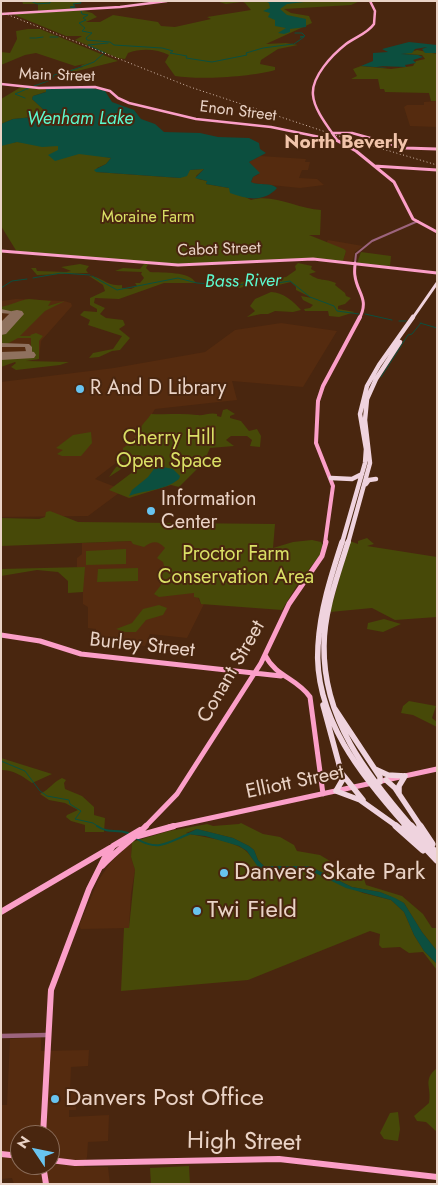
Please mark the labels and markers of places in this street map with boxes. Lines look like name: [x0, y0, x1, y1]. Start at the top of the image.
place label: R And D Library: [90, 377, 226, 401]
marker: R And D Library: [74, 383, 86, 395]
place label: Information Center: [161, 488, 257, 535]
marker: Information Center: [145, 505, 157, 517]
place label: Danvers Skate Park: [234, 859, 425, 887]
marker: Danvers Skate Park: [218, 867, 230, 879]
place label: Twi Field: [207, 897, 297, 925]
marker: Twi Field: [191, 905, 203, 917]
place label: Danvers Post Office: [65, 1085, 264, 1113]
marker: Danvers Post Office: [49, 1093, 61, 1105]

